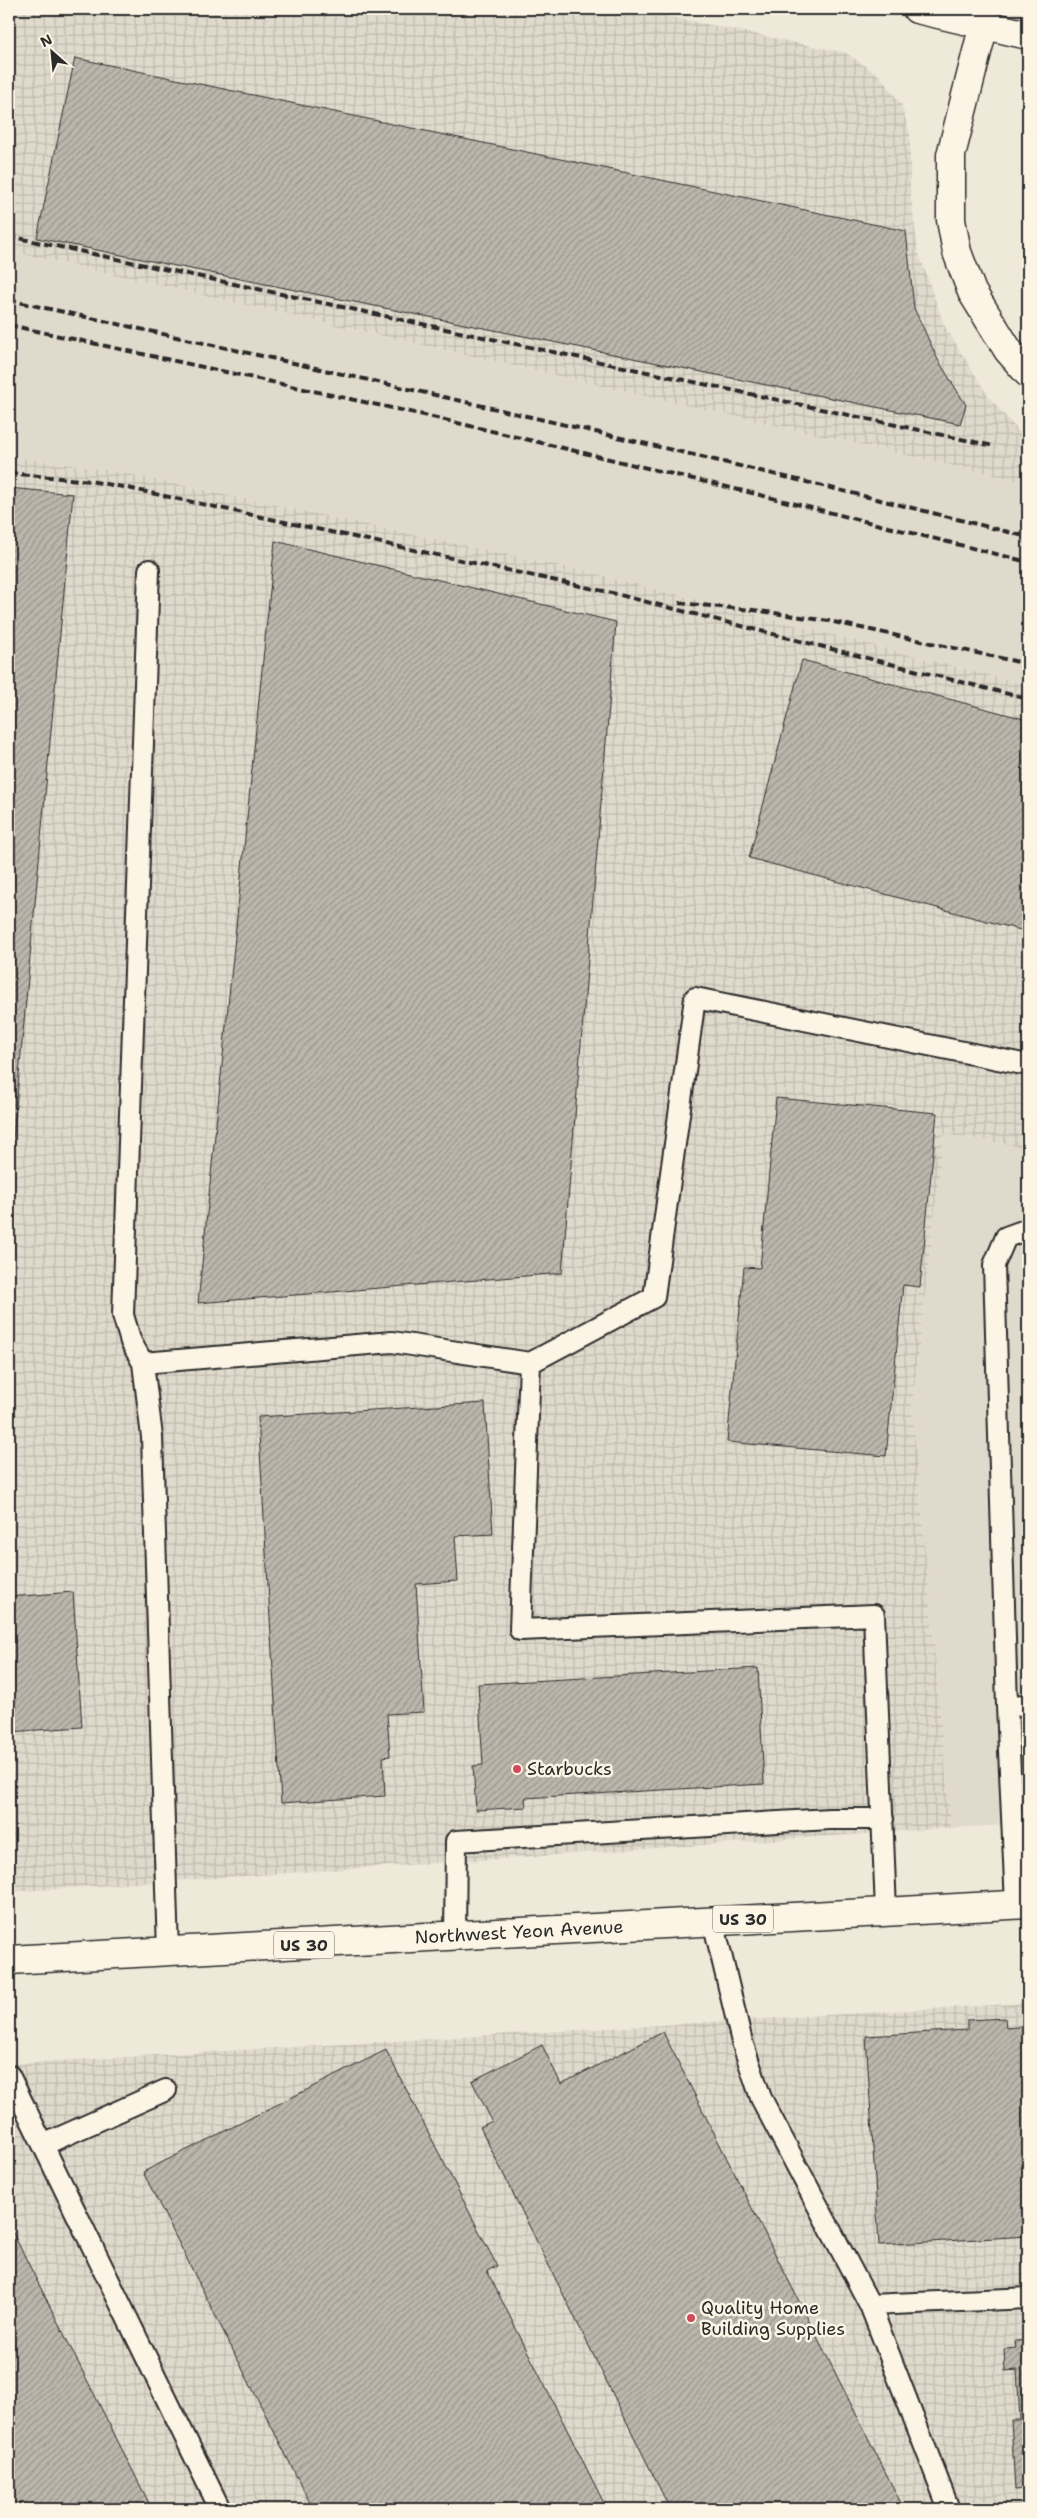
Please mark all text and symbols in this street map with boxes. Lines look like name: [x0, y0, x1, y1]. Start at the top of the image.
north arrow: [28, 28, 78, 78]
text: N: [37, 30, 55, 51]
place label: Starbucks: [527, 1757, 612, 1781]
marker: Starbucks: [511, 1763, 523, 1775]
road number: US 30: [713, 1906, 773, 1932]
street label: Northwest Yeon Avenue: [414, 1915, 624, 1949]
road number: US 30: [274, 1932, 334, 1958]
place label: Quality Home Building Supplies: [701, 2296, 845, 2341]
marker: Quality Home Building Supplies: [685, 2312, 697, 2324]

